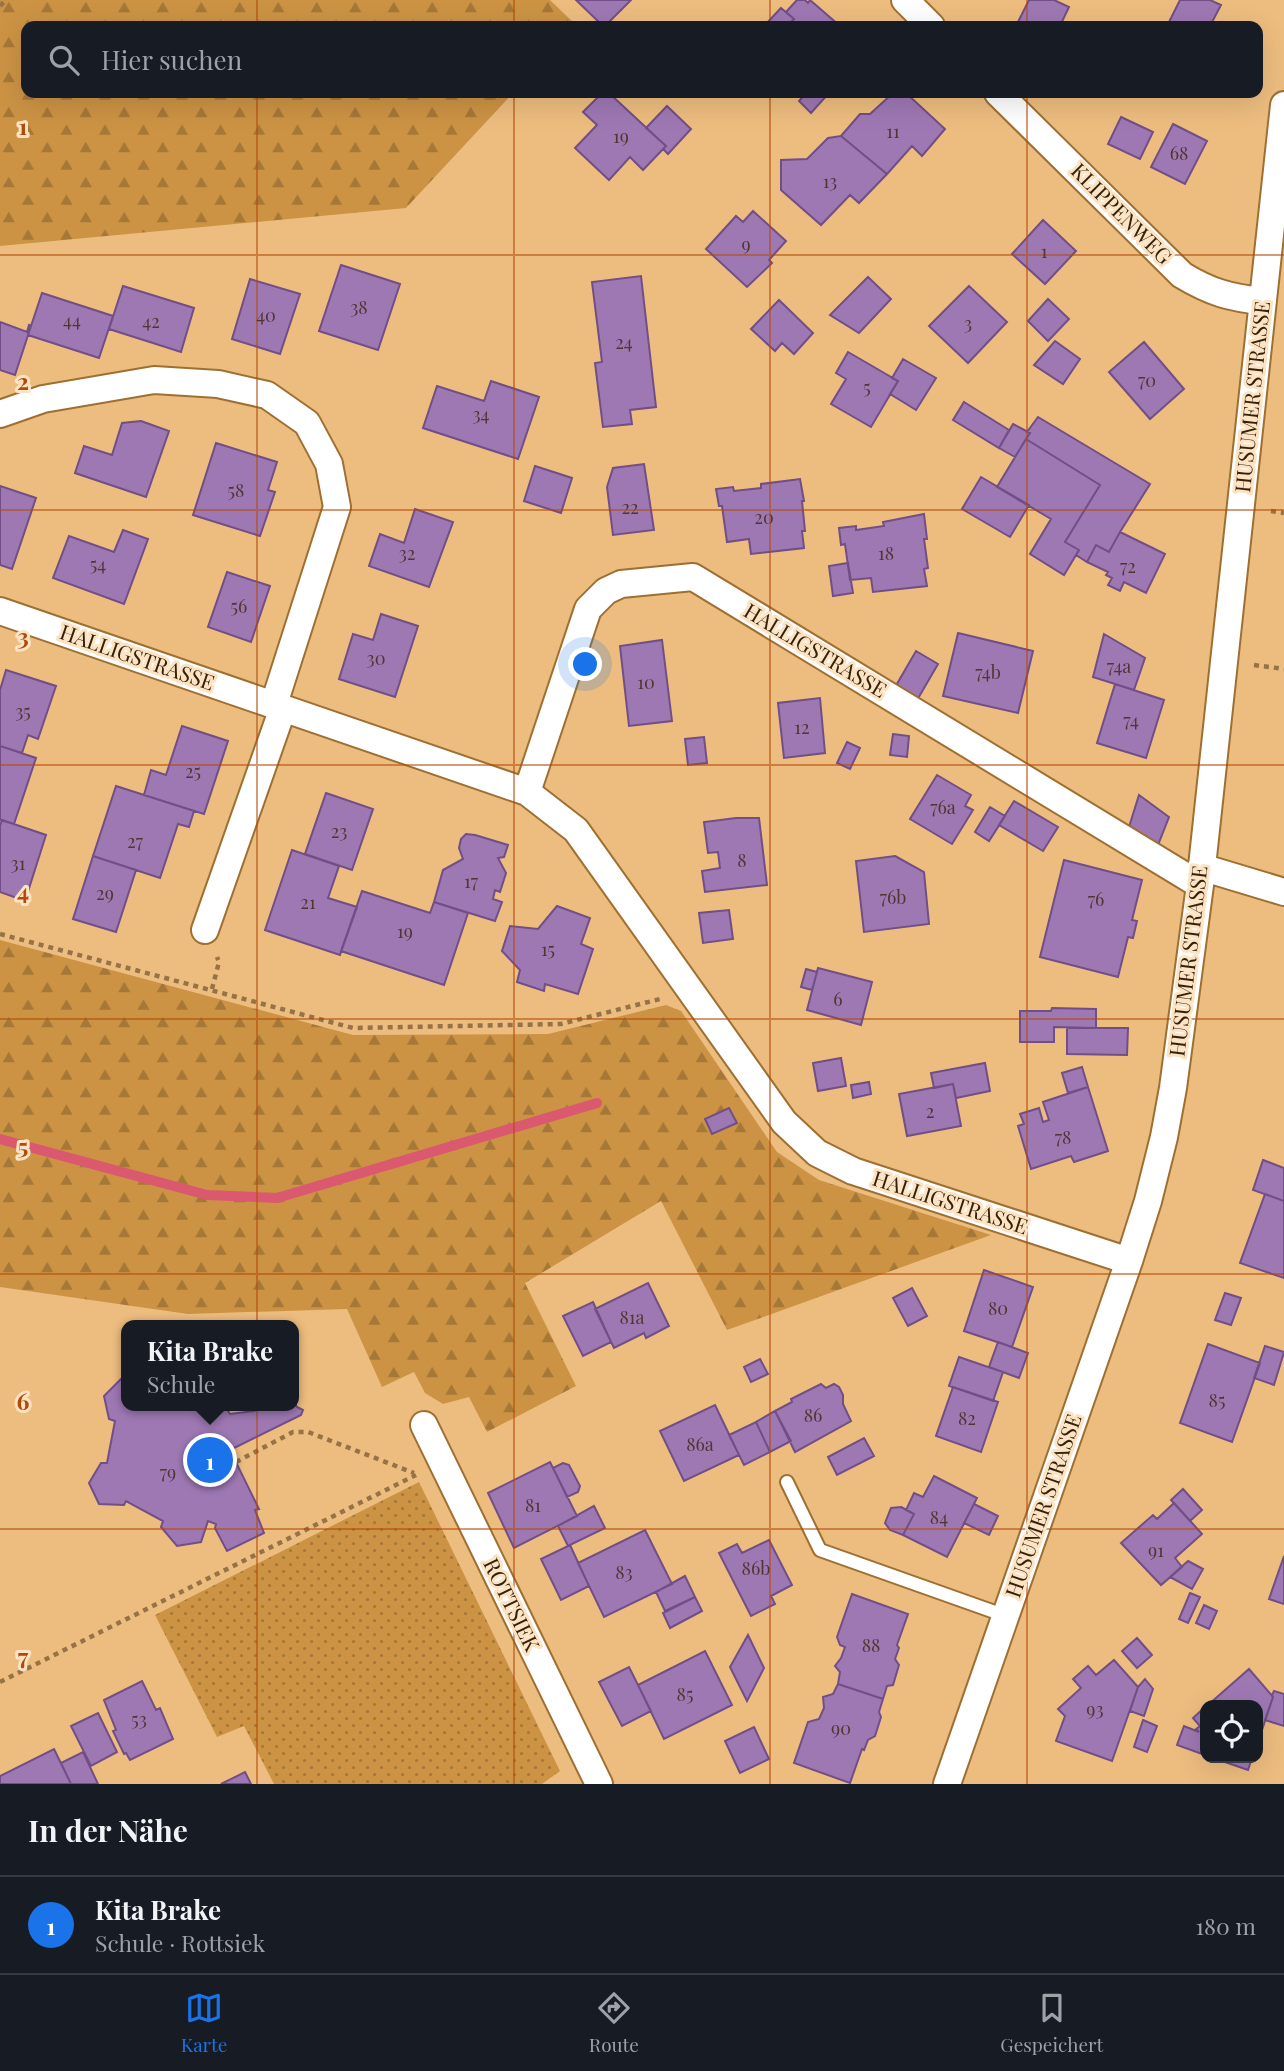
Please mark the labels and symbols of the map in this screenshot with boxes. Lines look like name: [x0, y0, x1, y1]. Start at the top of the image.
text: 1: [19, 110, 28, 141]
house number: 11: [886, 119, 900, 143]
house number: 19: [613, 124, 629, 148]
house number: 68: [1170, 141, 1188, 165]
street label: KLIPPENWEG: [1066, 156, 1179, 269]
house number: 13: [823, 169, 837, 193]
house number: 9: [741, 232, 751, 256]
house number: 1: [1041, 239, 1048, 263]
house number: 38: [350, 295, 368, 319]
street label: HUSUMER STRASSE: [1227, 300, 1275, 494]
house number: 40: [256, 303, 276, 327]
house number: 44: [63, 308, 81, 332]
house number: 42: [142, 309, 160, 333]
house number: 3: [964, 311, 972, 335]
house number: 24: [615, 330, 633, 354]
text: 2: [17, 365, 29, 396]
house number: 70: [1138, 368, 1156, 392]
house number: 5: [863, 375, 871, 399]
house number: 34: [472, 402, 490, 426]
house number: 58: [228, 478, 244, 502]
house number: 22: [621, 495, 639, 519]
house number: 20: [754, 505, 774, 529]
house number: 32: [399, 541, 415, 565]
house number: 18: [878, 541, 894, 565]
house number: 54: [90, 552, 106, 576]
house number: 72: [1120, 554, 1136, 578]
house number: 56: [231, 594, 247, 618]
street label: HALLIGSTRASSE: [739, 596, 893, 703]
street label: HALLIGSTRASSE: [57, 617, 219, 696]
text: 3: [17, 620, 29, 651]
house number: 30: [367, 646, 385, 670]
your location: [568, 647, 602, 681]
house number: 74a: [1107, 654, 1131, 678]
house number: 74b: [975, 660, 1001, 684]
house number: 10: [637, 670, 655, 694]
house number: 35: [15, 699, 31, 723]
house number: 74: [1123, 708, 1139, 732]
house number: 12: [794, 715, 810, 739]
house number: 25: [185, 759, 201, 783]
house number: 76a: [930, 795, 956, 819]
house number: 23: [331, 819, 347, 843]
house number: 27: [127, 829, 144, 853]
house number: 8: [737, 848, 747, 872]
house number: 31: [11, 851, 26, 875]
street label: HUSUMER STRASSE: [1161, 864, 1213, 1058]
house number: 17: [464, 869, 479, 893]
text: 4: [17, 875, 29, 906]
house number: 29: [96, 881, 114, 905]
house number: 76b: [880, 885, 906, 909]
house number: 76: [1088, 887, 1104, 911]
house number: 21: [300, 890, 316, 914]
house number: 19: [397, 919, 413, 943]
house number: 15: [541, 937, 555, 961]
house number: 6: [833, 987, 843, 1011]
house number: 2: [926, 1099, 934, 1123]
house number: 78: [1055, 1125, 1071, 1149]
text: 5: [18, 1130, 28, 1161]
street label: HALLIGSTRASSE: [869, 1163, 1032, 1239]
house number: 80: [988, 1296, 1008, 1320]
house number: 81a: [620, 1305, 645, 1329]
text: 6: [17, 1385, 30, 1416]
house number: 85: [1209, 1388, 1225, 1412]
house number: 86: [804, 1403, 822, 1427]
house number: 82: [958, 1406, 976, 1430]
street label: HUSUMER STRASSE: [998, 1410, 1087, 1601]
house number: 86a: [686, 1432, 714, 1456]
pin: 1: [187, 1434, 233, 1486]
house number: 79: [160, 1460, 176, 1484]
house number: 81: [525, 1493, 541, 1517]
house number: 84: [930, 1505, 948, 1529]
house number: 91: [1148, 1538, 1164, 1562]
street label: ROTTSIEK: [478, 1553, 547, 1656]
house number: 86b: [742, 1556, 770, 1580]
house number: 83: [615, 1560, 633, 1584]
house number: 88: [862, 1633, 880, 1657]
text: 7: [18, 1640, 29, 1671]
house number: 85: [677, 1682, 693, 1706]
house number: 93: [1086, 1697, 1104, 1721]
house number: 53: [131, 1707, 147, 1731]
house number: 90: [831, 1716, 851, 1740]

